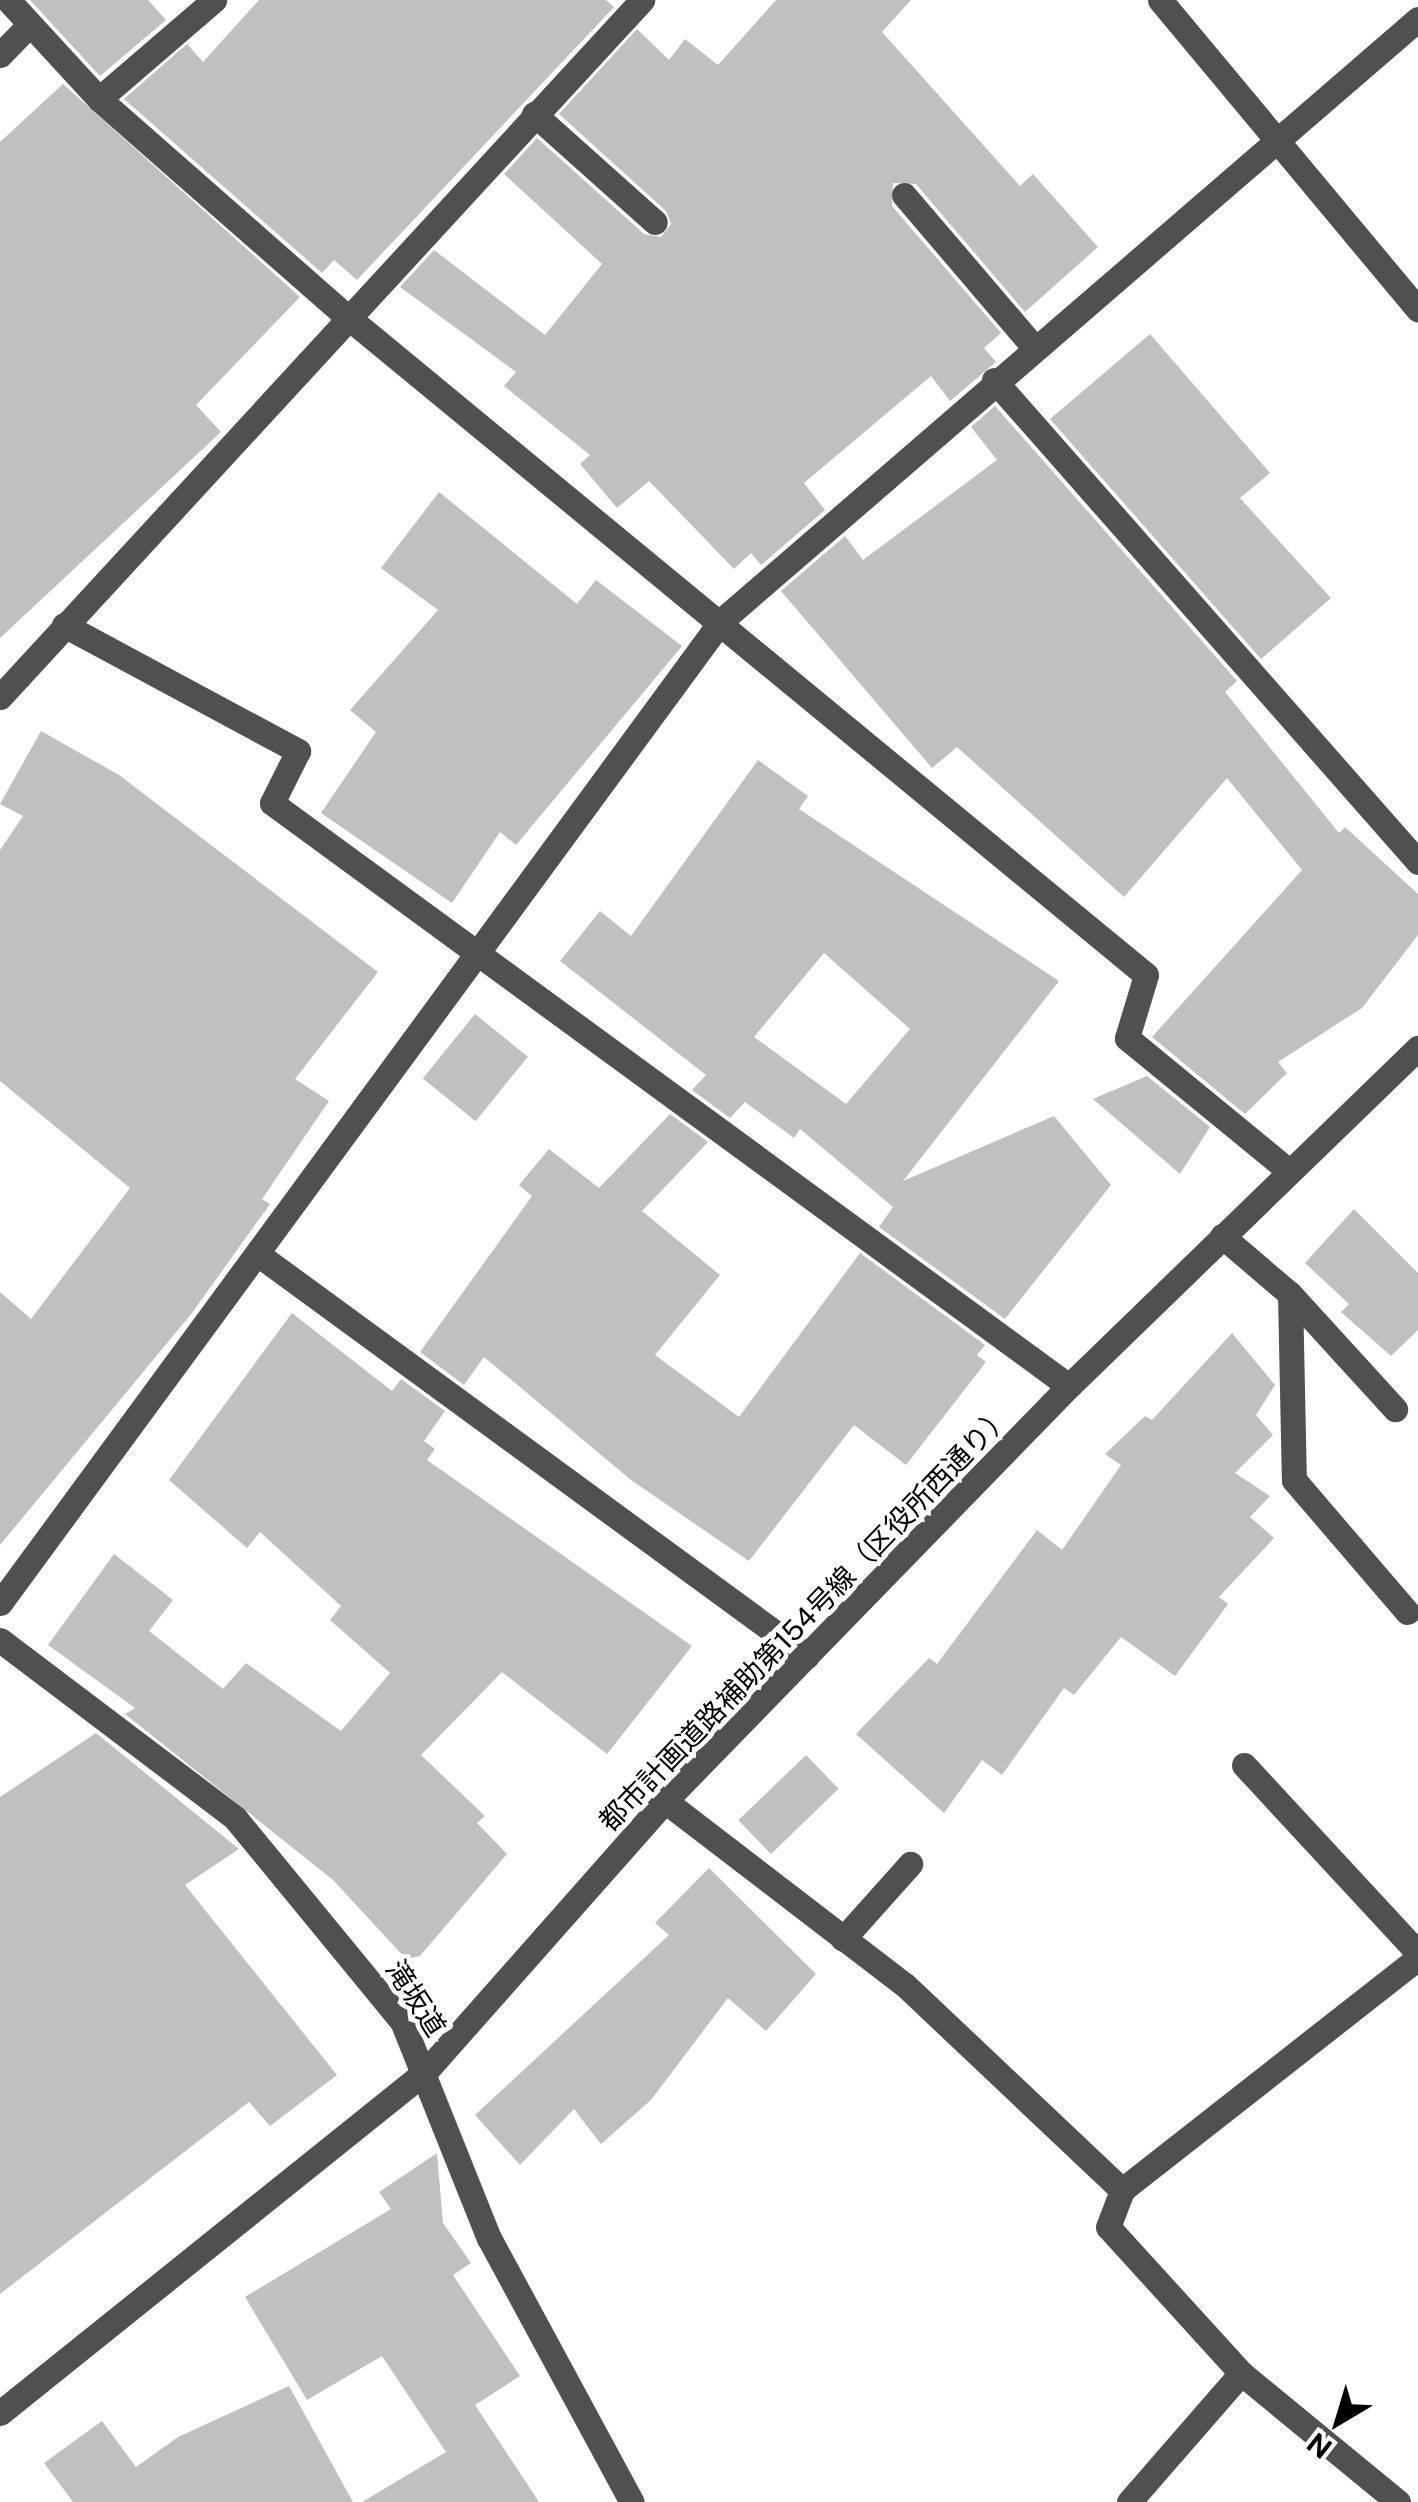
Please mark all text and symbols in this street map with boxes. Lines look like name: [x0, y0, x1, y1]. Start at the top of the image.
street label: 都市計画道路補助第154号線（区役所西通り）: [592, 1398, 1018, 1838]
street label: 滝坂道: [379, 1954, 453, 2042]
north arrow: [1288, 2372, 1388, 2472]
text: N: [1300, 2426, 1338, 2466]

